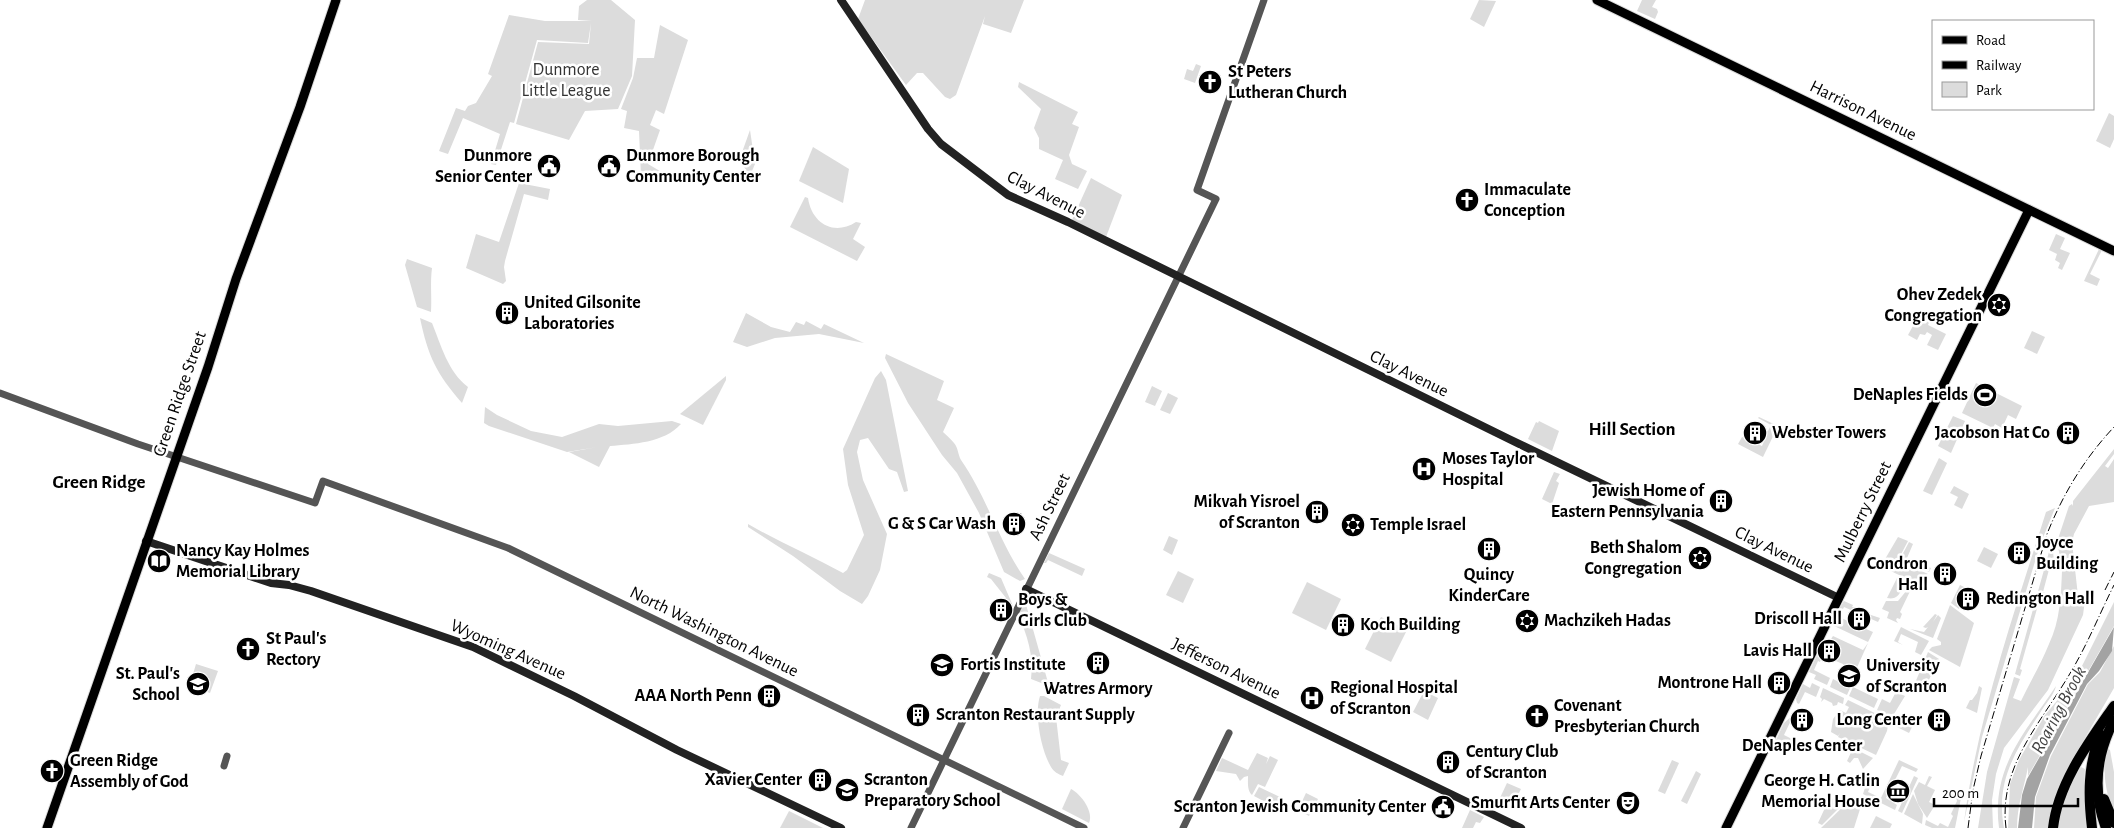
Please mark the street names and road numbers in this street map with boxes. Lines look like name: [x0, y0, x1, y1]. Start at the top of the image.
street label: Harrison Avenue: [1807, 77, 1919, 145]
street label: Clay Avenue: [1004, 168, 1088, 222]
street label: Green Ridge Street: [150, 329, 210, 459]
street label: Clay Avenue: [1367, 347, 1451, 401]
street label: Mulberry Street: [1831, 458, 1895, 565]
street label: Ash Street: [1026, 471, 1074, 543]
street label: Clay Avenue: [1732, 523, 1816, 577]
street label: North Washington Avenue: [627, 583, 801, 681]
street label: Wyoming Avenue: [448, 617, 568, 683]
street label: Jefferson Avenue: [1169, 635, 1283, 703]

